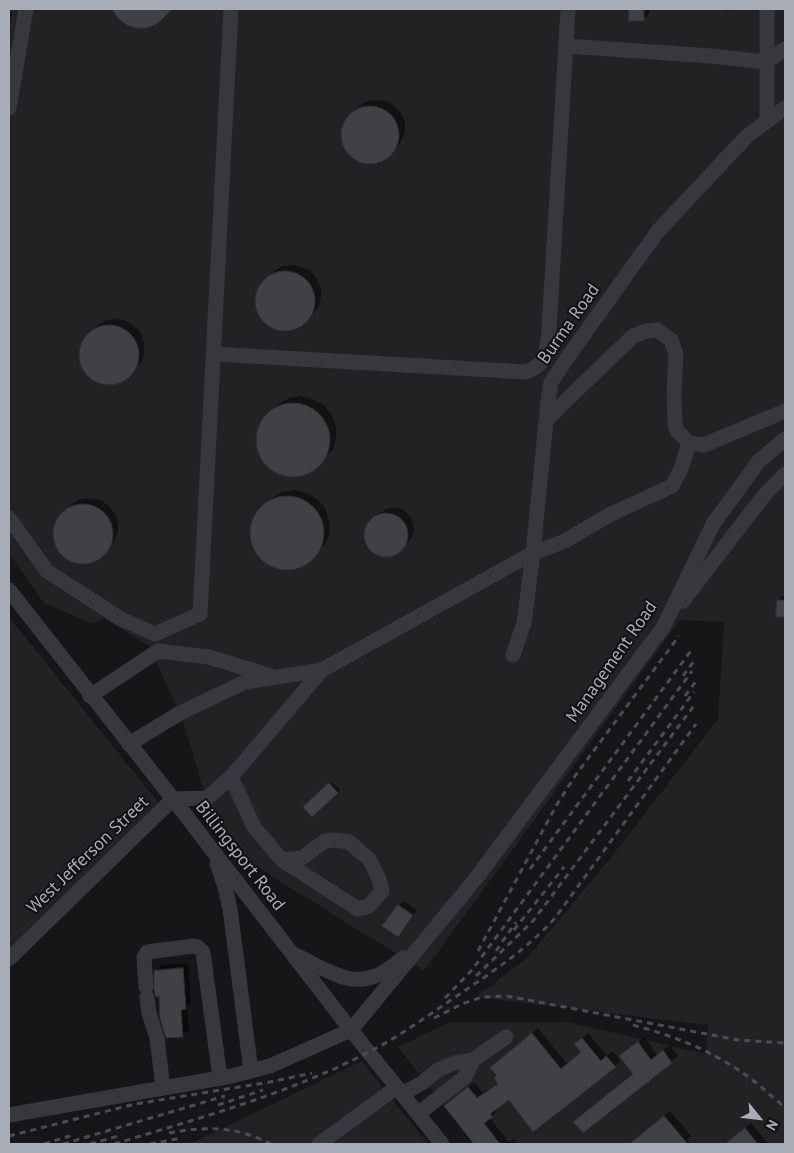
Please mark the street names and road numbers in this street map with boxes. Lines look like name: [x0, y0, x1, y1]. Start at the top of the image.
street label: Burma Road: [534, 280, 604, 368]
street label: Management Road: [562, 597, 662, 727]
street label: West Jefferson Street: [23, 791, 153, 919]
street label: Billingsport Road: [191, 797, 289, 915]

